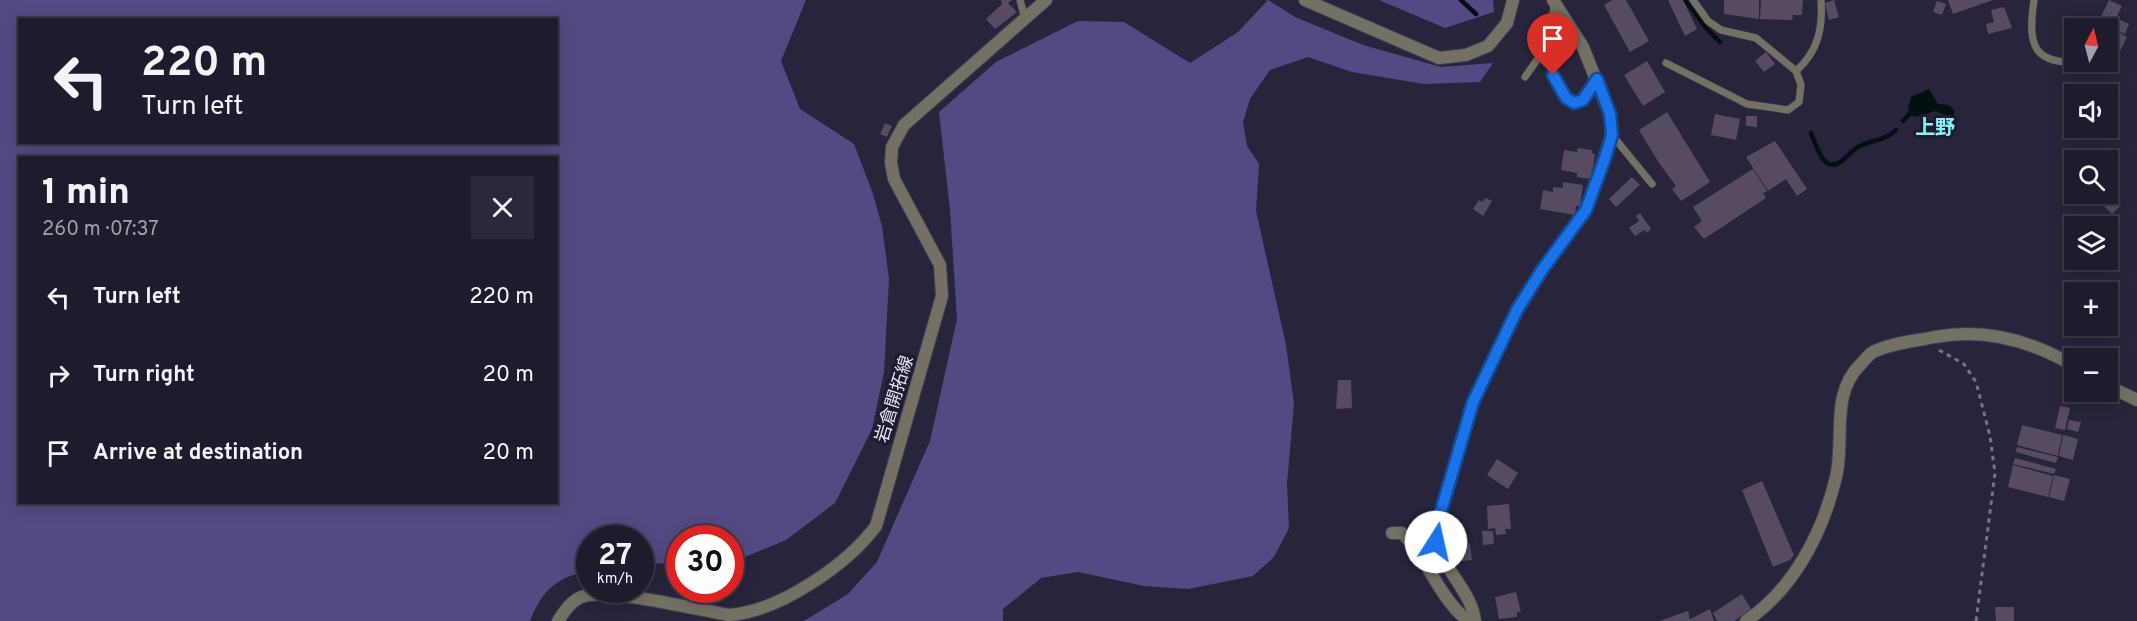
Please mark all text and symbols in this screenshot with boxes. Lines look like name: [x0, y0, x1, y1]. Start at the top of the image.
pin: [1527, 13, 1578, 75]
north arrow: [2064, 18, 2118, 72]
map controls: [2064, 18, 2118, 402]
icon: arrive: [1536, 22, 1569, 55]
text: 220 m: [141, 38, 267, 91]
icon: left: [42, 42, 120, 120]
button: sound: [2064, 84, 2118, 138]
text: Turn left: [141, 90, 243, 124]
district label: 上野: [1915, 116, 1955, 142]
button: search: [2064, 150, 2118, 204]
text: 1 min: [42, 171, 130, 217]
button: close: [471, 176, 534, 239]
button: layers: [2064, 216, 2118, 270]
text: 260 m · 07:37: [42, 217, 159, 243]
icon: left: [42, 281, 75, 314]
button: +: [2064, 282, 2118, 336]
text: Turn left: [93, 284, 181, 311]
text: 220 m: [469, 284, 534, 311]
button: −: [2064, 348, 2118, 402]
street label: 岩倉開拓線: [871, 353, 920, 446]
icon: right: [42, 359, 75, 392]
text: Turn right: [93, 362, 195, 389]
text: 20 m: [483, 362, 534, 389]
icon: arrive: [42, 437, 75, 470]
text: Arrive at destination: [93, 440, 303, 467]
text: 20 m: [483, 440, 534, 467]
position arrow: [1404, 510, 1468, 574]
speed limit sign: 30: [666, 525, 744, 603]
text: 27: [598, 538, 632, 575]
text: km/h: [597, 570, 633, 589]

